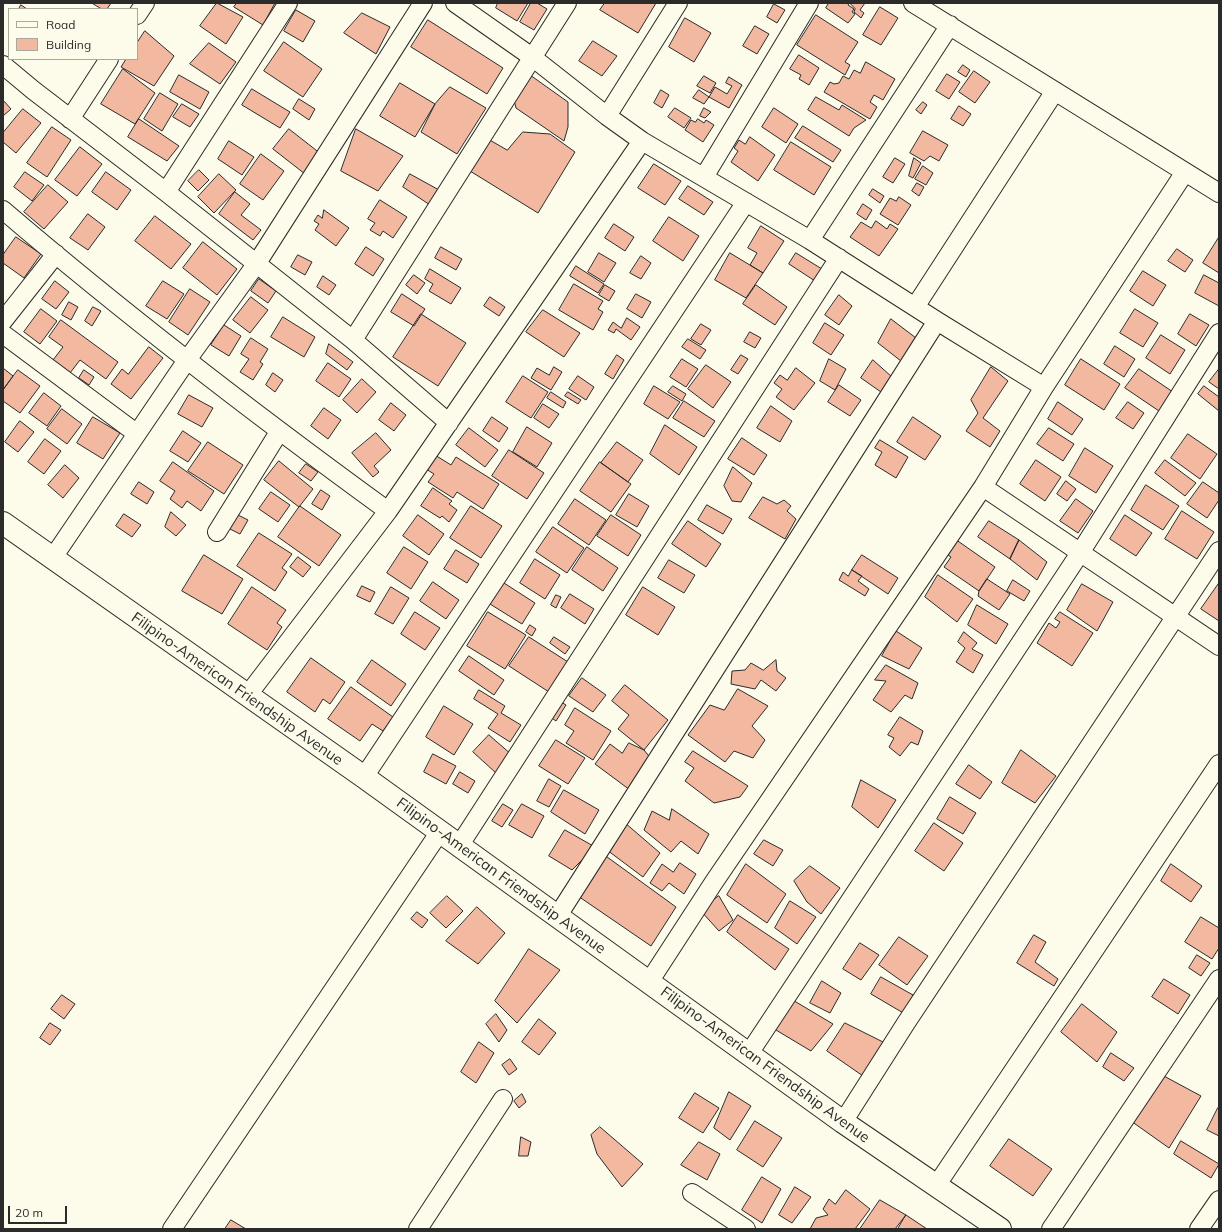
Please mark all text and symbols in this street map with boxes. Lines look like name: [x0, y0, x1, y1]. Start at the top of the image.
legend: [8, 8, 138, 60]
text: Road: [46, 17, 75, 32]
text: Building: [46, 37, 91, 52]
street label: Filipino-American Friendship Avenue: [128, 609, 346, 769]
street label: Filipino-American Friendship Avenue: [393, 794, 609, 958]
street label: Filipino-American Friendship Avenue: [657, 983, 873, 1147]
scale bar: [10, 1198, 69, 1224]
text: 20 m: [15, 1205, 43, 1220]

